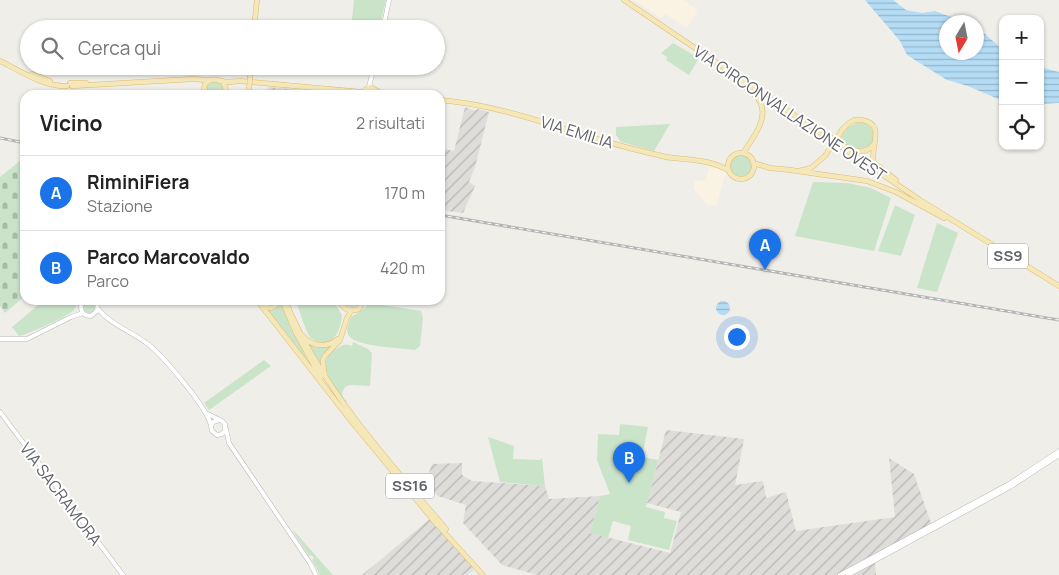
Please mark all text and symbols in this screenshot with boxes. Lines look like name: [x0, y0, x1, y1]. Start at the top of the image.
north arrow: [939, 15, 984, 60]
map controls: [999, 15, 1044, 150]
button: +: [999, 15, 1044, 60]
search box: [20, 20, 445, 75]
icon: search: [38, 34, 66, 62]
text: Cerca qui: [78, 35, 161, 61]
street label: VIA CIRCONVALLAZIONE OVEST: [689, 40, 891, 186]
button: −: [999, 60, 1044, 105]
button: locate: [999, 105, 1044, 150]
text: Vicino: [40, 109, 103, 137]
street label: VIA EMILIA: [538, 111, 616, 153]
text: 2 risultati: [356, 112, 425, 134]
text: RiminiFiera: [87, 169, 190, 195]
text: A: [51, 182, 61, 204]
text: 170 m: [384, 182, 425, 204]
text: Stazione: [87, 195, 153, 217]
pin: A: [749, 229, 781, 270]
text: Parco Marcovaldo: [87, 244, 250, 270]
road number: SS9: [988, 244, 1028, 268]
text: B: [51, 257, 61, 279]
text: 420 m: [380, 257, 425, 279]
text: Parco: [87, 270, 129, 292]
your location: [724, 324, 750, 350]
street label: VIA SACRAMORA: [15, 438, 107, 550]
pin: B: [613, 442, 645, 483]
road number: SS16: [386, 474, 434, 498]

